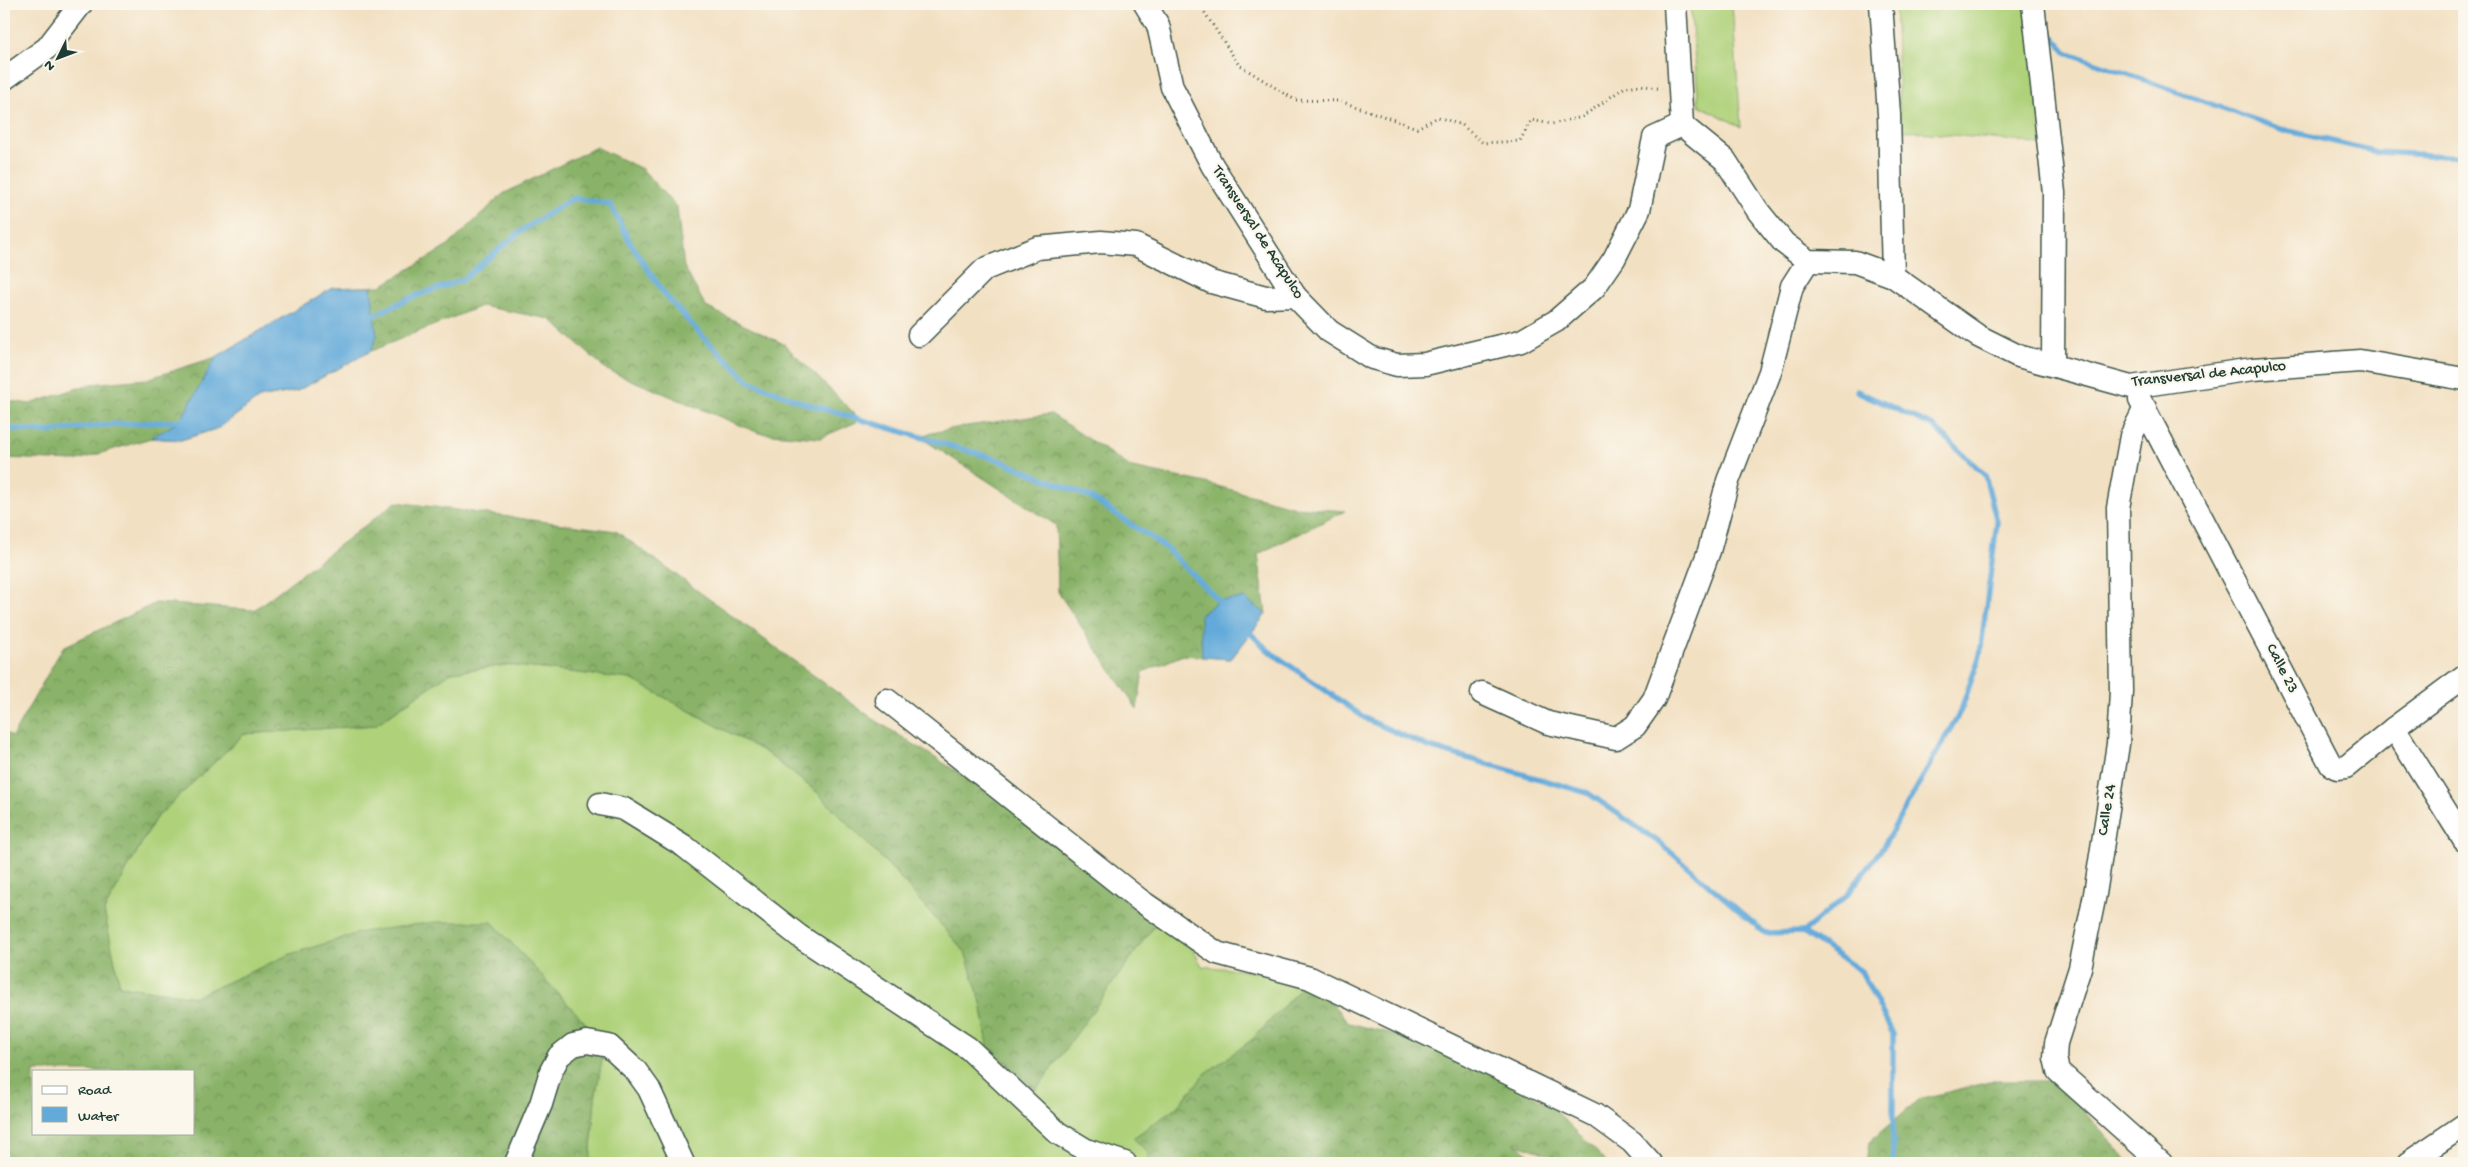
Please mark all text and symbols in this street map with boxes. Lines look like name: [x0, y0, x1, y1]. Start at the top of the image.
north arrow: [32, 32, 82, 82]
text: N: [41, 56, 60, 74]
street label: Transversal de Acapulco: [1206, 162, 1307, 303]
street label: Transversal de Acapulco: [2130, 357, 2287, 393]
street label: Calle 23: [2261, 641, 2301, 697]
street label: Calle 24: [2095, 782, 2122, 837]
legend: [32, 1070, 195, 1134]
text: Road: [78, 1082, 112, 1100]
text: Water: [78, 1108, 120, 1126]

